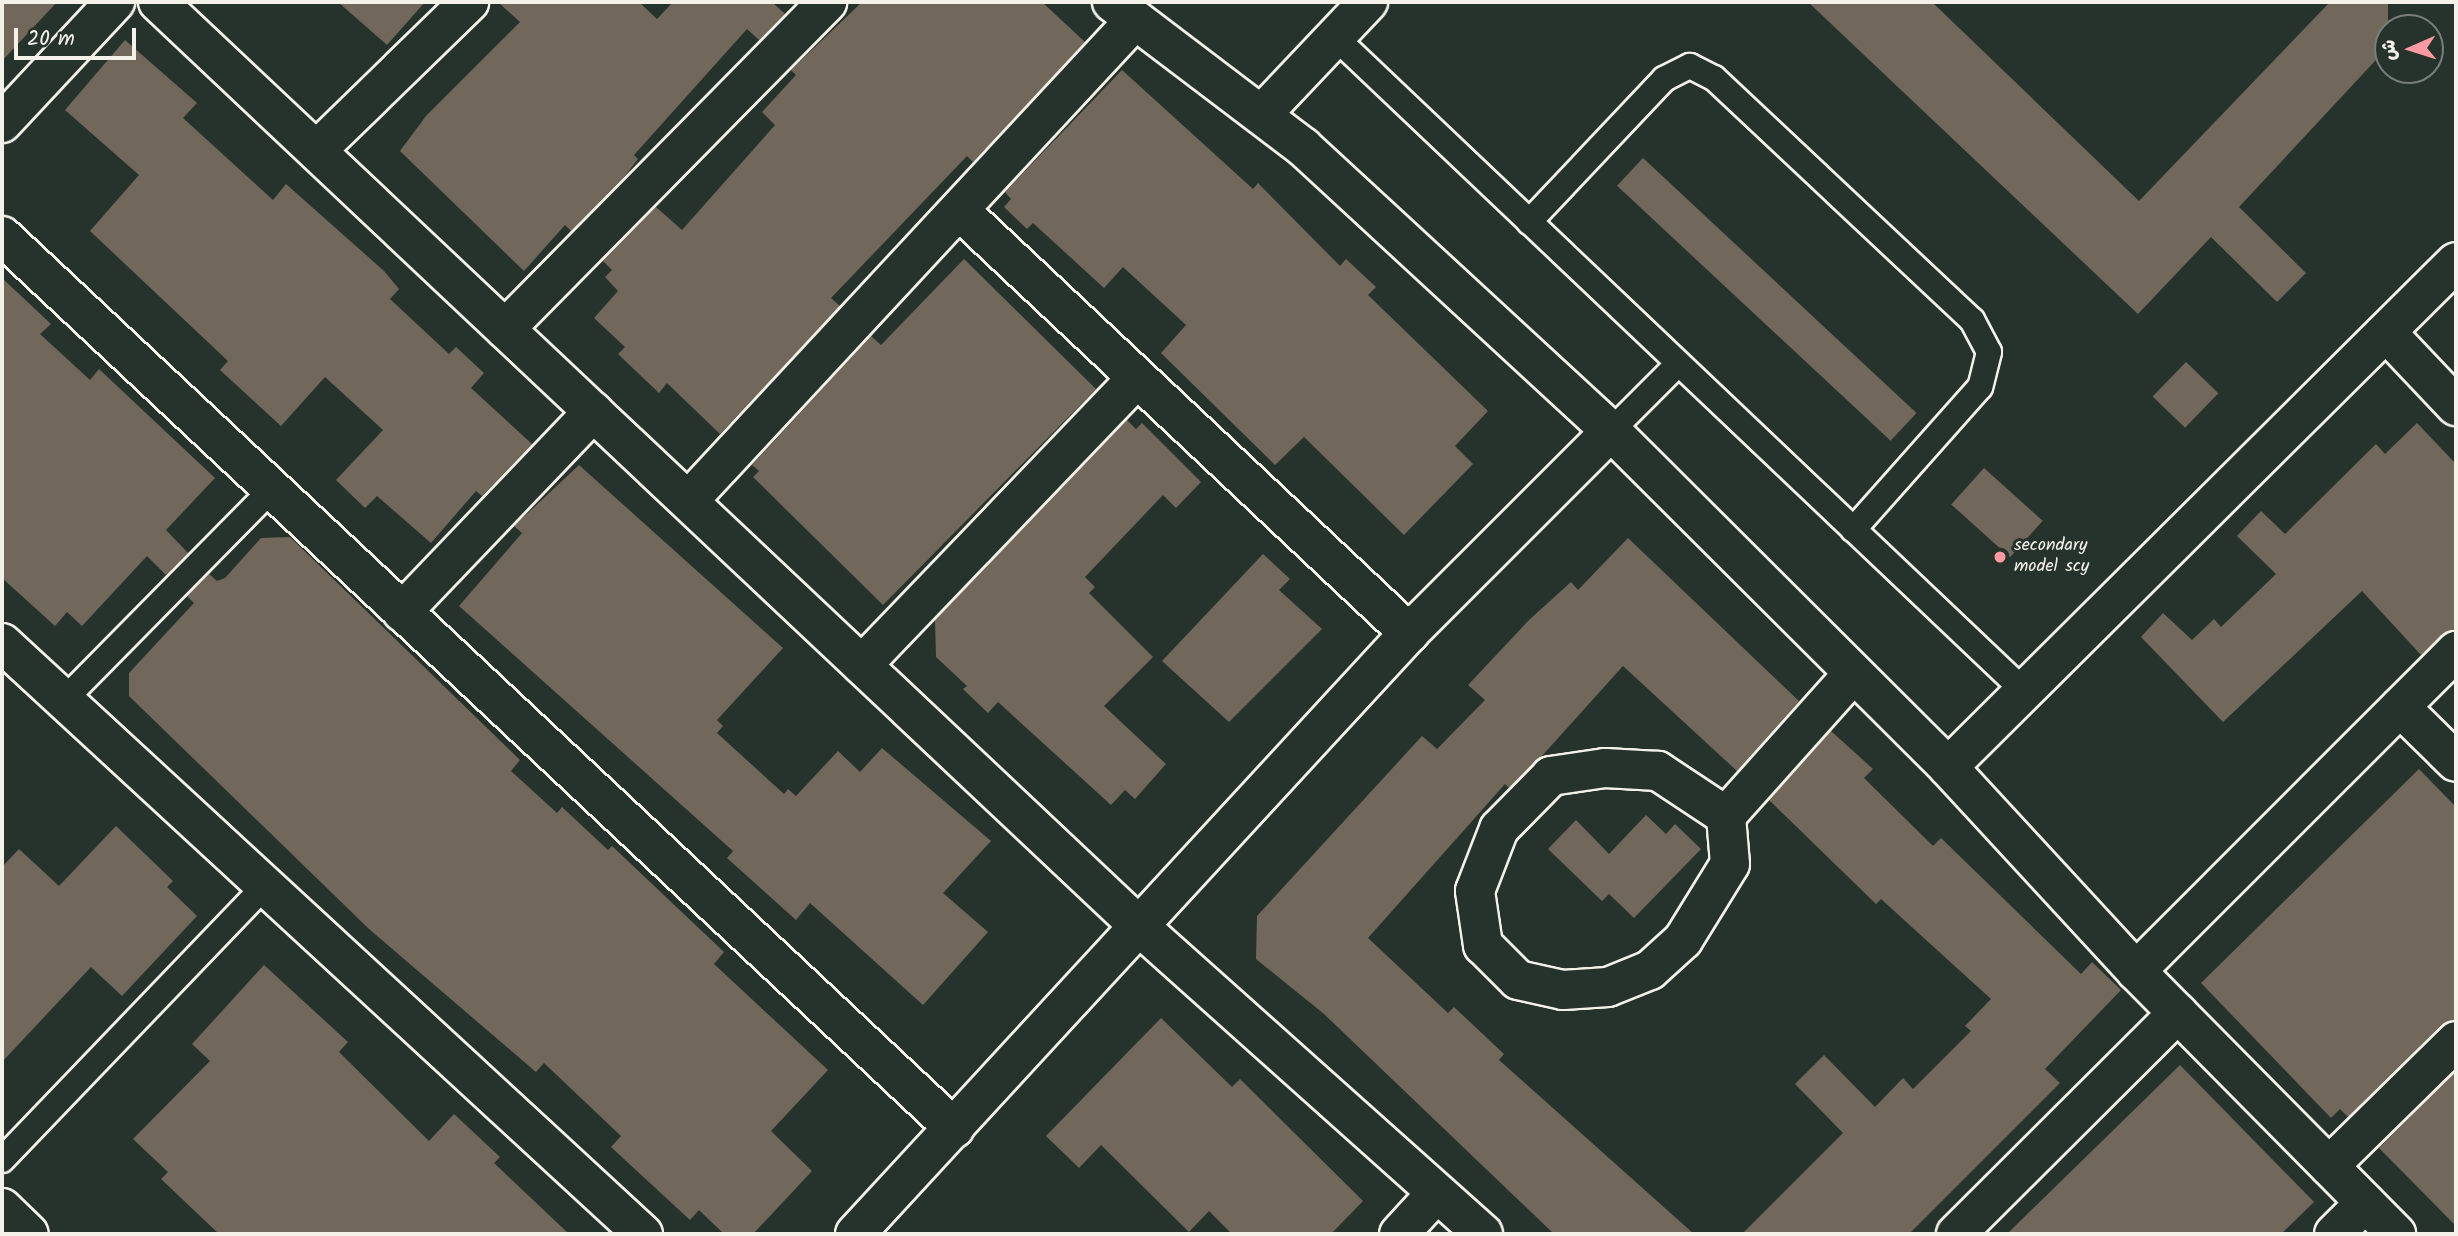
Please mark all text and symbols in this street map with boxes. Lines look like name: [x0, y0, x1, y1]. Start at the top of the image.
scale bar: [18, 14, 140, 58]
north arrow: [2374, 14, 2444, 84]
text: 20 m: [27, 23, 75, 56]
text: ش: [2374, 39, 2406, 61]
place label: secondary model scy: [2014, 536, 2089, 578]
marker: secondary model scy: [1992, 549, 2008, 565]

